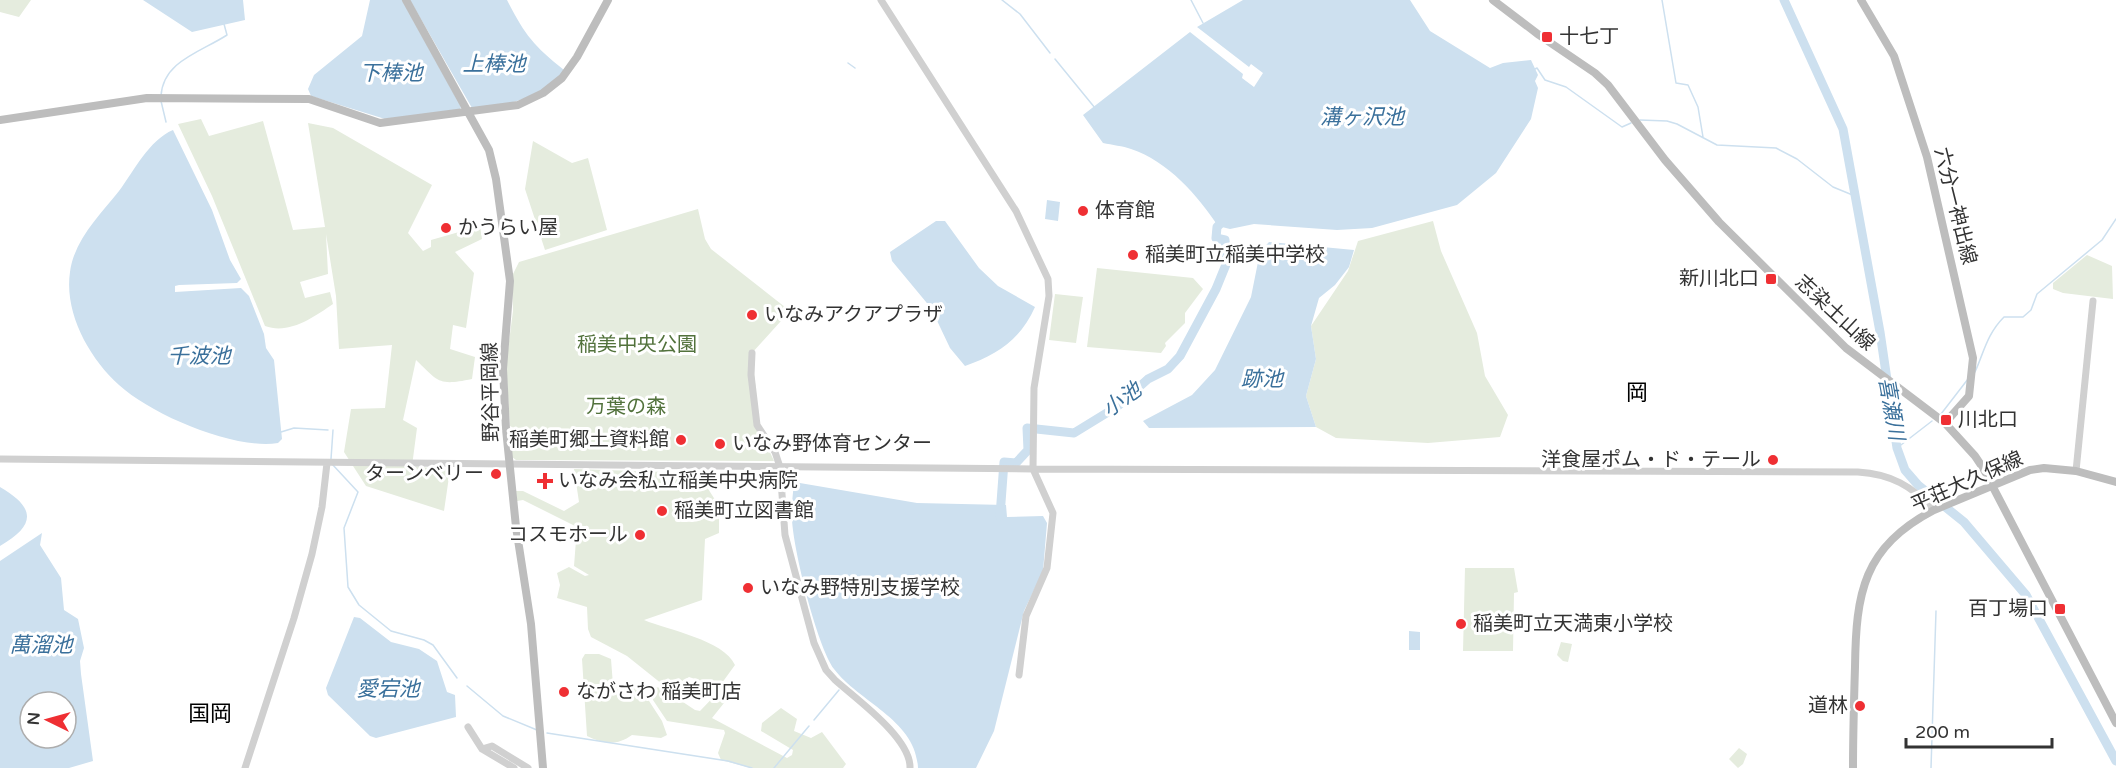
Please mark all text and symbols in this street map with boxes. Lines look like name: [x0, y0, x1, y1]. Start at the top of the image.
place label: 十七丁: [1559, 25, 1619, 49]
marker: 十七丁: [1540, 30, 1554, 44]
water label: 上棒池: [463, 52, 527, 77]
water label: 下棒池: [360, 61, 424, 86]
water label: 溝ヶ沢池: [1320, 105, 1406, 130]
street label: 六分一神出線: [1929, 145, 1981, 267]
place label: 体育館: [1095, 199, 1155, 223]
marker: 体育館: [1076, 204, 1090, 218]
place label: かうらい屋: [458, 216, 558, 240]
marker: かうらい屋: [439, 221, 453, 235]
place label: 稲美町立稲美中学校: [1145, 243, 1325, 267]
marker: 稲美町立稲美中学校: [1126, 248, 1140, 262]
place label: 新川北口: [1679, 267, 1759, 291]
street label: 志染土山線: [1790, 270, 1880, 356]
marker: 新川北口: [1764, 272, 1778, 286]
place label: いなみアクアプラザ: [764, 303, 943, 327]
marker: いなみアクアプラザ: [745, 308, 759, 322]
park label: 稲美中央公園: [577, 333, 697, 357]
street label: 野谷平岡線: [478, 342, 504, 442]
water label: 千波池: [168, 344, 232, 369]
water label: 跡池: [1241, 367, 1285, 392]
water label: 小池: [1098, 376, 1148, 422]
water label: 喜瀬川: [1873, 376, 1909, 444]
district label: 岡: [1626, 380, 1648, 406]
park label: 万葉の森: [586, 395, 666, 419]
place label: 川北口: [1958, 408, 2018, 432]
marker: 川北口: [1939, 413, 1953, 427]
place label: 稲美町郷土資料館: [509, 428, 669, 452]
place label: いなみ野体育センター: [732, 432, 932, 456]
marker: 稲美町郷土資料館: [674, 433, 688, 447]
marker: いなみ野体育センター: [713, 437, 727, 451]
street label: 平荘大久保線: [1907, 447, 2027, 517]
place label: 洋食屋ポム・ド・テール: [1541, 448, 1761, 472]
marker: 洋食屋ポム・ド・テール: [1766, 453, 1780, 467]
place label: ターンベリー: [365, 462, 484, 486]
marker: ターンベリー: [489, 467, 503, 481]
place label: いなみ会私立稲美中央病院: [558, 469, 798, 493]
marker: いなみ会私立稲美中央病院: [536, 472, 554, 490]
place label: 稲美町立図書館: [674, 499, 814, 523]
marker: 稲美町立図書館: [655, 504, 669, 518]
place label: コスモホール: [508, 523, 628, 547]
marker: コスモホール: [633, 528, 647, 542]
place label: いなみ野特別支援学校: [760, 576, 960, 600]
marker: いなみ野特別支援学校: [741, 581, 755, 595]
place label: 百丁場口: [1968, 597, 2048, 621]
marker: 百丁場口: [2053, 602, 2067, 616]
place label: 稲美町立天満東小学校: [1473, 612, 1673, 636]
marker: 稲美町立天満東小学校: [1454, 617, 1468, 631]
water label: 萬溜池: [10, 633, 74, 658]
water label: 愛宕池: [357, 677, 421, 702]
place label: ながさわ 稲美町店: [576, 680, 741, 704]
marker: ながさわ 稲美町店: [557, 685, 571, 699]
north arrow: [18, 690, 78, 750]
place label: 道林: [1808, 694, 1848, 718]
marker: 道林: [1853, 699, 1867, 713]
district label: 国岡: [188, 701, 232, 727]
scale bar: [1906, 711, 2052, 749]
text: N: [24, 712, 45, 726]
text: 200 m: [1915, 721, 1970, 743]

